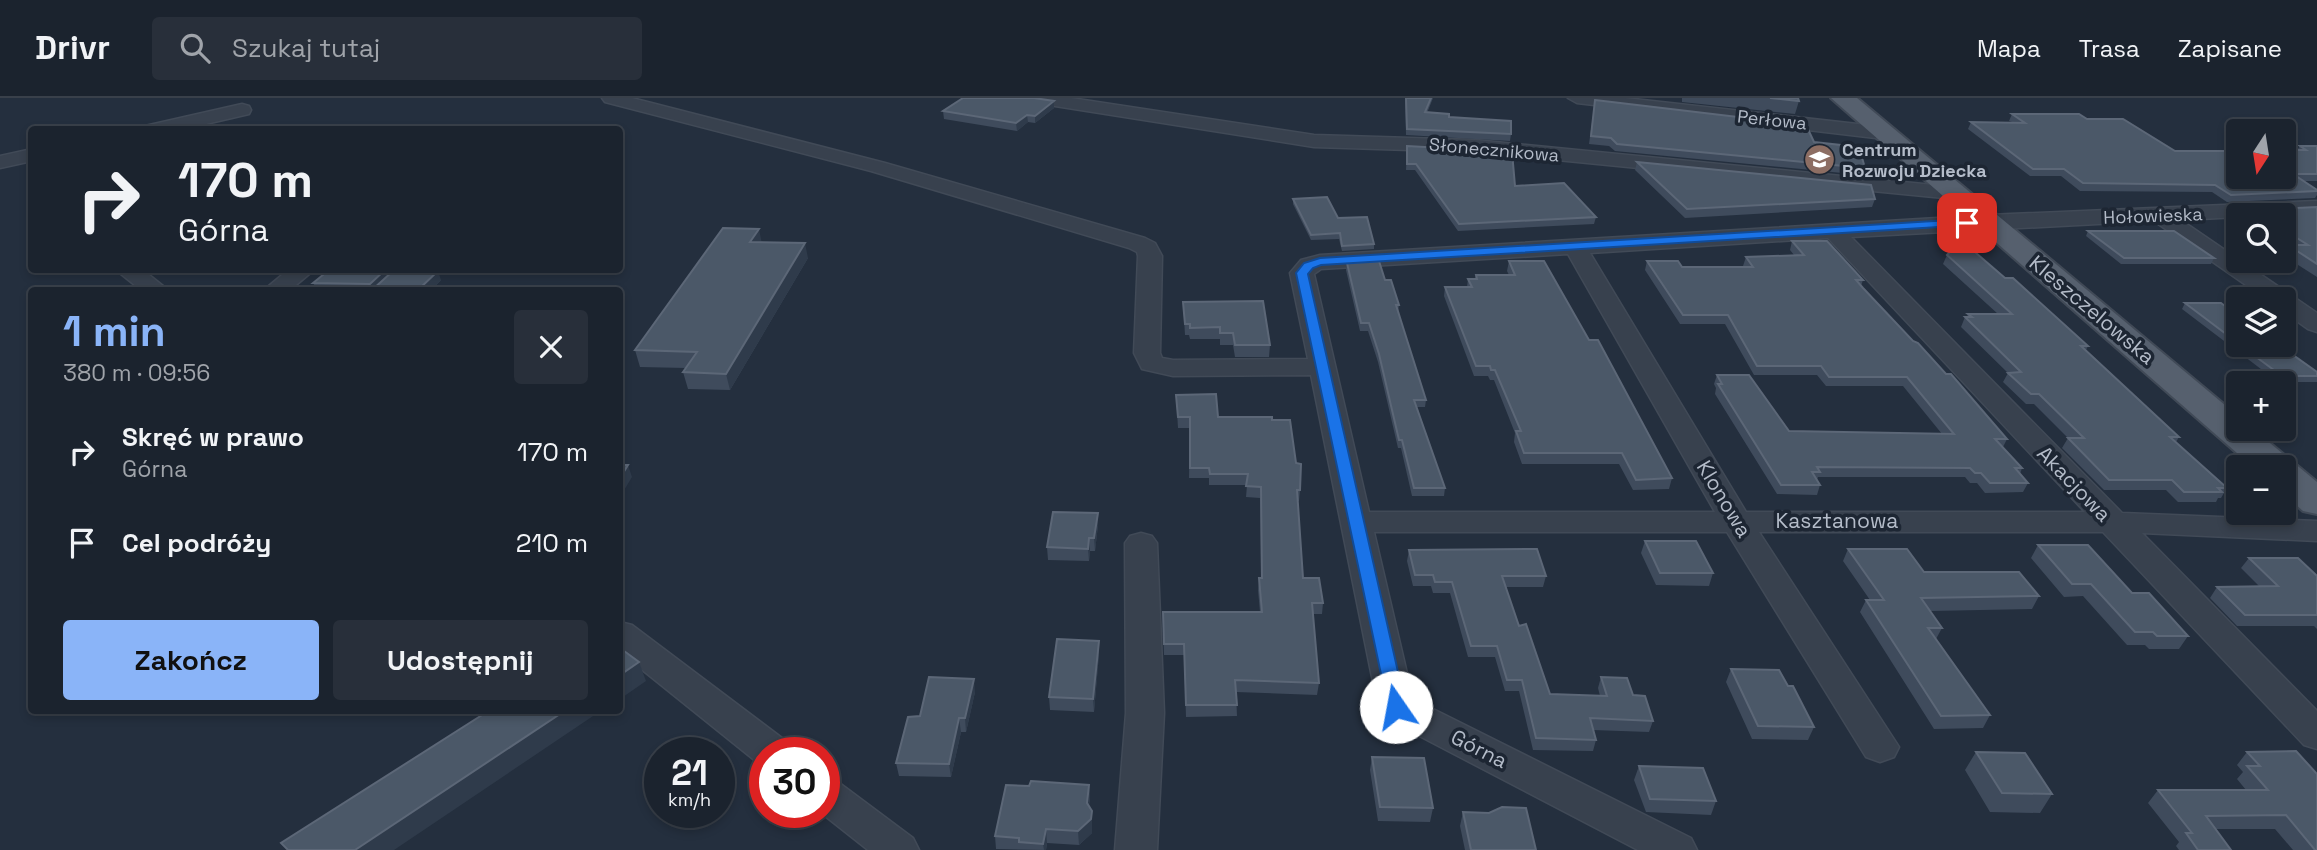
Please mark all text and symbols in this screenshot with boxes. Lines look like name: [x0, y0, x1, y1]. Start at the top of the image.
search box: [152, 17, 642, 80]
text: Drivr: [35, 27, 110, 69]
icon: search: [176, 29, 214, 67]
text: Szukaj tutaj: [232, 31, 380, 65]
text: Mapa: [1977, 33, 2041, 64]
text: Trasa: [2079, 33, 2140, 64]
text: Zapisane: [2178, 33, 2282, 64]
street label: Perłowa: [1736, 104, 1808, 135]
north arrow: [2226, 119, 2296, 189]
map controls: [2226, 119, 2296, 525]
street label: Słonecznikowa: [1428, 132, 1560, 167]
place label: Centrum Rozwoju Dziecka: [1842, 138, 1987, 182]
school or university icon: Centrum Rozwoju Dziecka: [1802, 143, 1836, 177]
text: 170 m: [178, 149, 313, 211]
icon: right: [63, 154, 154, 245]
pin: [1937, 193, 1997, 253]
street label: Hołowieska: [2103, 202, 2203, 229]
button: search: [2226, 203, 2296, 273]
icon: arrive: [1948, 204, 1986, 242]
text: Górna: [178, 210, 269, 250]
street label: Kleszczelowska: [2024, 249, 2161, 370]
button: layers: [2226, 287, 2296, 357]
text: 1 min: [63, 305, 166, 358]
button: close: [514, 310, 588, 384]
text: 380 m · 09:56: [63, 358, 210, 388]
button: +: [2226, 371, 2296, 441]
text: Skręć w prawo: [122, 420, 304, 454]
icon: right: [63, 433, 101, 471]
text: 170 m: [517, 435, 588, 469]
street label: Akacjowa: [2032, 440, 2117, 527]
text: Górna: [122, 454, 187, 484]
street label: Klonowa: [1691, 455, 1758, 542]
button: −: [2226, 455, 2296, 525]
street label: Kasztanowa: [1776, 507, 1898, 534]
icon: arrive: [63, 524, 101, 562]
text: Cel podróży: [122, 526, 271, 560]
text: 210 m: [516, 526, 588, 560]
button: Zakończ: [63, 620, 319, 700]
button: Udostępnij: [333, 620, 588, 700]
position arrow: [1359, 670, 1433, 744]
street label: Górna: [1447, 723, 1512, 774]
speed limit sign: 30: [749, 737, 840, 828]
text: 21: [671, 751, 708, 795]
text: km/h: [668, 788, 711, 811]

